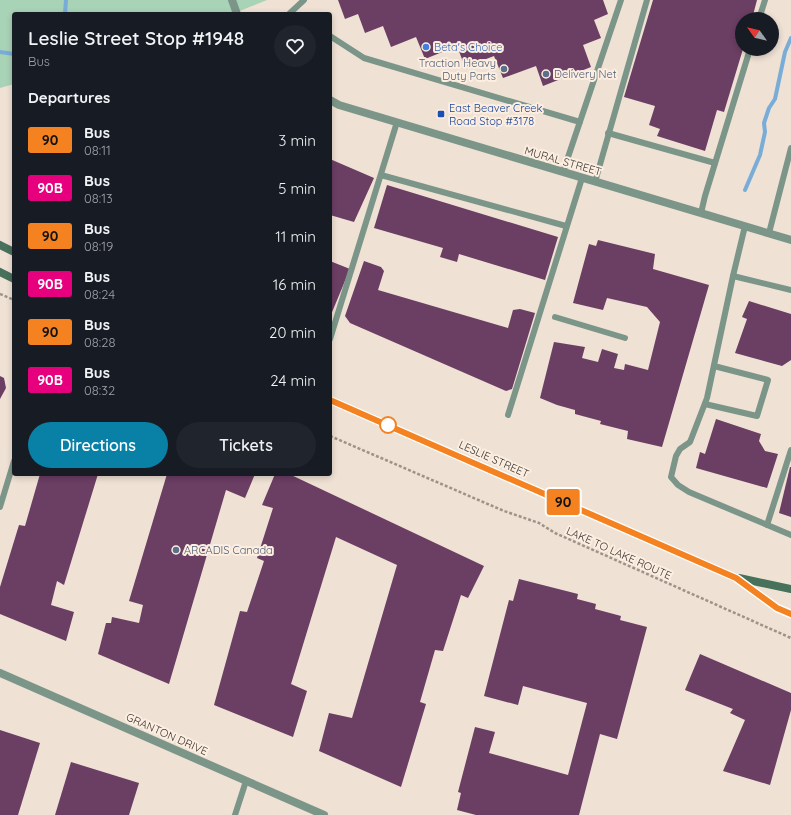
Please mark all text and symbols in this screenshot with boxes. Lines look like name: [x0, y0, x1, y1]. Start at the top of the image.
north arrow: [735, 12, 779, 56]
map controls: [735, 12, 779, 56]
button: heart: [274, 25, 316, 67]
text: Leslie Street Stop #1948: [28, 26, 244, 50]
place label: Beta's Choice: [434, 40, 502, 54]
marker: Beta's Choice: [421, 42, 431, 52]
text: Bus: [28, 53, 50, 69]
place label: Traction Heavy Duty Parts: [419, 56, 496, 83]
marker: Traction Heavy Duty Parts: [499, 64, 509, 74]
place label: Delivery Net: [554, 67, 617, 81]
marker: Delivery Net: [541, 69, 551, 79]
text: Departures: [28, 88, 110, 107]
place label: East Beaver Creek Road Stop #3178: [449, 101, 543, 128]
marker: East Beaver Creek Road Stop #3178: [436, 109, 446, 119]
text: Bus: [84, 123, 110, 142]
text: 90: [42, 131, 58, 149]
text: 3 min: [278, 131, 316, 150]
text: 08:11: [84, 142, 111, 158]
street label: MURAL STREET: [523, 143, 604, 179]
text: Bus: [84, 171, 110, 190]
text: 90B: [37, 179, 63, 197]
text: 5 min: [278, 179, 316, 198]
text: 08:13: [84, 190, 113, 206]
text: Bus: [84, 219, 110, 238]
text: 90: [42, 227, 58, 245]
text: 11 min: [275, 227, 316, 246]
text: 08:19: [84, 238, 113, 254]
text: Bus: [84, 267, 110, 286]
text: 90B: [37, 275, 63, 293]
text: 16 min: [273, 275, 316, 294]
text: 08:24: [84, 286, 115, 302]
text: Bus: [84, 315, 110, 334]
text: 90: [42, 323, 58, 341]
text: 20 min: [269, 323, 316, 342]
text: 08:28: [84, 334, 115, 350]
text: Bus: [84, 363, 110, 382]
text: 90B: [37, 371, 63, 389]
text: 24 min: [270, 371, 316, 390]
text: 08:32: [84, 382, 115, 398]
unlabelled marker: [379, 416, 397, 434]
button: Directions: [28, 422, 168, 468]
button: Tickets: [176, 422, 316, 468]
street label: LESLIE STREET: [457, 437, 532, 481]
line badge: 90: [545, 489, 581, 515]
text: 90: [555, 493, 571, 511]
street label: LAKE TO LAKE ROUTE: [564, 524, 674, 582]
place label: ARCADIS Canada: [184, 543, 273, 557]
marker: ARCADIS Canada: [171, 545, 181, 555]
street label: GRANTON DRIVE: [124, 710, 210, 758]

